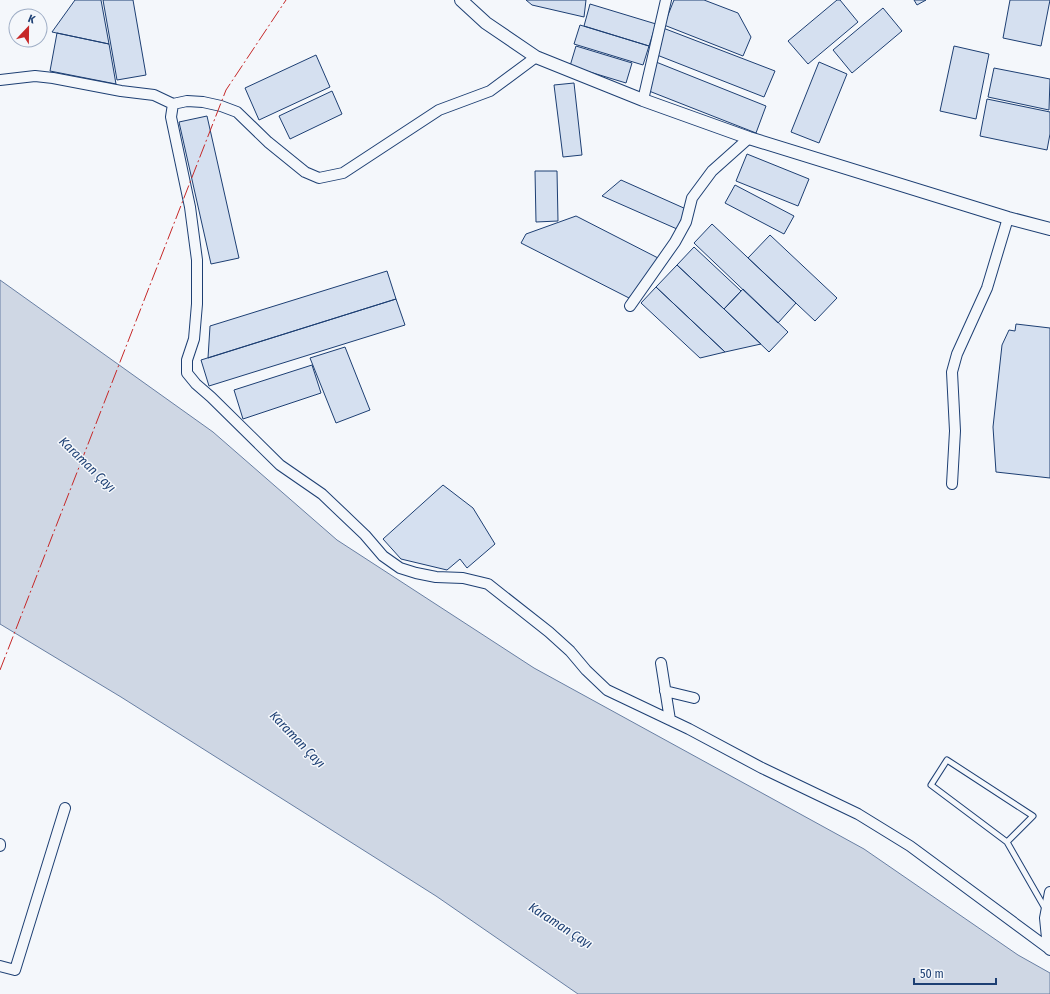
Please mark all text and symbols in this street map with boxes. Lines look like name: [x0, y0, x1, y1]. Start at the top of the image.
north arrow: [8, 8, 48, 48]
text: K: [26, 12, 38, 27]
water label: Karaman Çayı: [56, 434, 119, 495]
water label: Karaman Çayı: [267, 708, 328, 771]
water label: Karaman Çayı: [526, 899, 595, 952]
scale bar: [914, 960, 996, 986]
text: 50 m: [920, 967, 944, 981]

